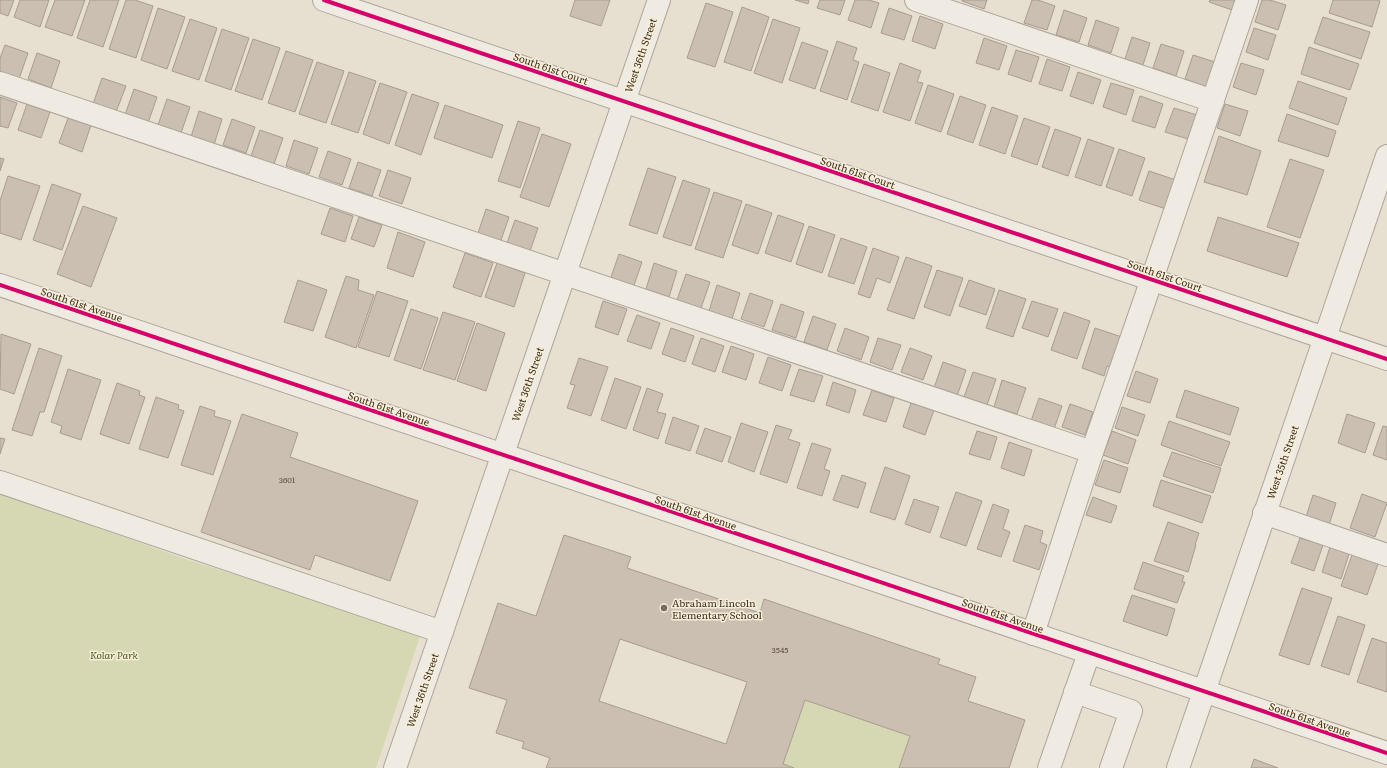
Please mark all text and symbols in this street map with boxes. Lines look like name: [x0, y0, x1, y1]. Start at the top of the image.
street label: West 36th Street: [620, 16, 660, 94]
street label: South 61st Court: [512, 48, 590, 88]
street label: South 61st Court: [819, 152, 897, 192]
street label: South 61st Court: [1126, 255, 1204, 295]
street label: South 61st Avenue: [39, 283, 125, 325]
street label: West 36th Street: [507, 345, 547, 423]
street label: South 61st Avenue: [346, 387, 432, 429]
street label: West 35th Street: [1262, 423, 1302, 501]
house number: 3601: [279, 474, 296, 485]
street label: South 61st Avenue: [653, 491, 739, 533]
street label: South 61st Avenue: [960, 594, 1046, 636]
place label: Abraham Lincoln Elementary School: [672, 595, 762, 622]
marker: Abraham Lincoln Elementary School: [659, 603, 669, 613]
house number: 3545: [772, 644, 788, 655]
park label: Kolar Park: [90, 647, 139, 662]
street label: West 36th Street: [402, 651, 442, 729]
street label: South 61st Avenue: [1267, 698, 1353, 740]

